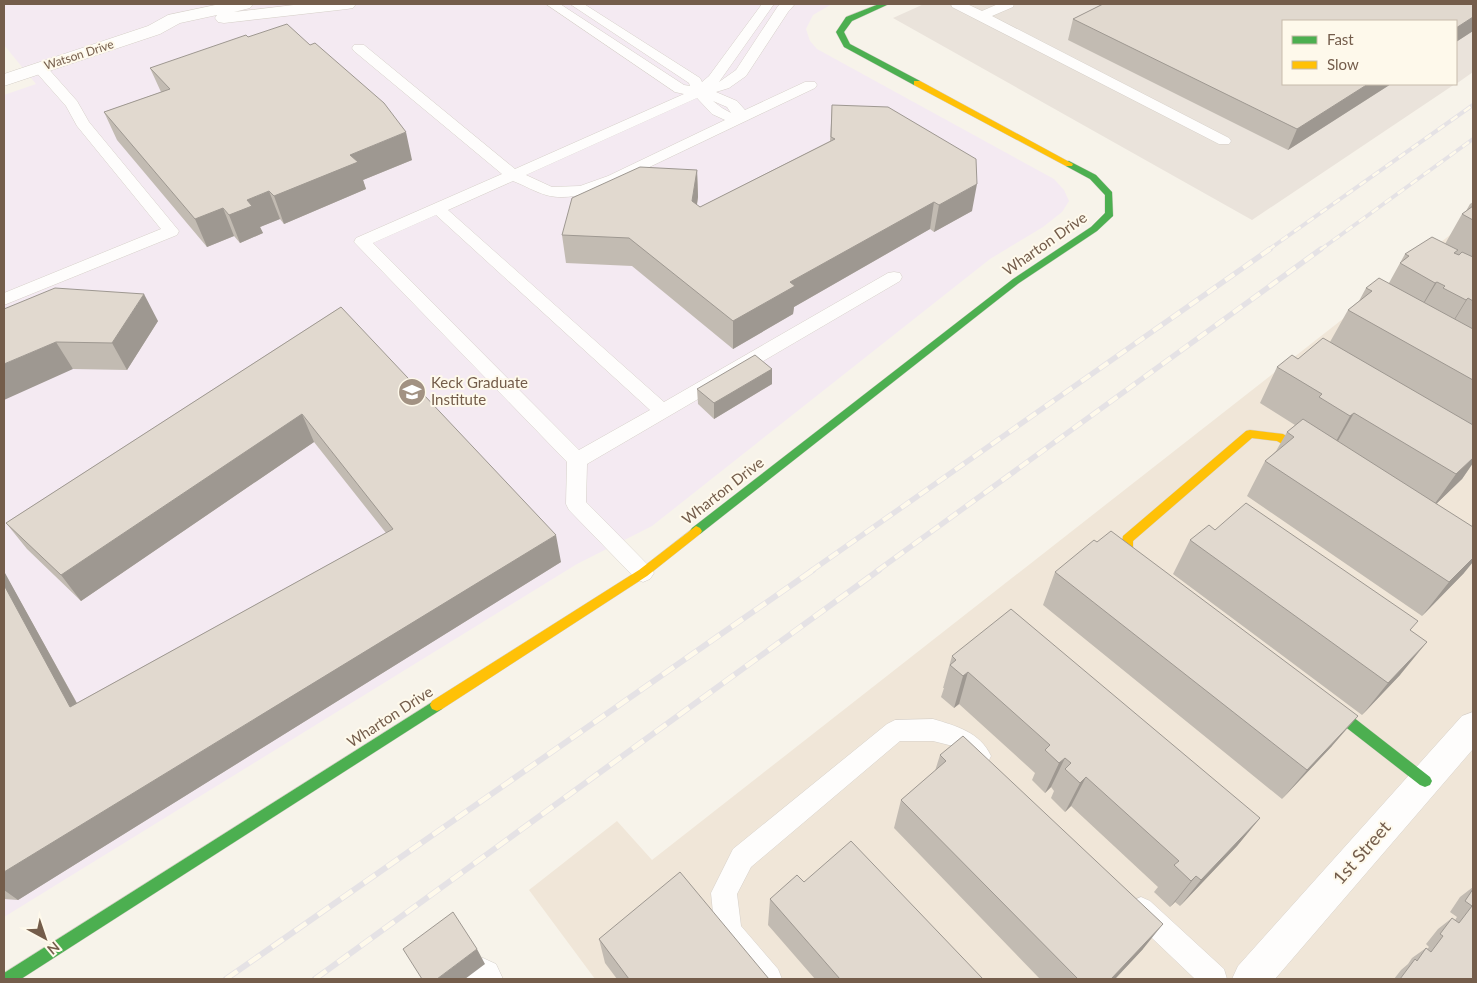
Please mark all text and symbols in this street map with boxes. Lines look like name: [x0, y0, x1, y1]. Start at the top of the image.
legend: [1282, 20, 1457, 85]
text: Fast: [1327, 30, 1354, 48]
street label: Watson Drive: [42, 36, 116, 73]
text: Slow: [1327, 55, 1359, 73]
street label: Wharton Drive: [999, 207, 1090, 279]
place label: Keck Graduate Institute: [431, 373, 528, 408]
school or university icon: Keck Graduate Institute: [397, 377, 427, 407]
street label: Wharton Drive: [678, 453, 767, 528]
street label: Wharton Drive: [343, 682, 436, 751]
street label: 1st Street: [1328, 816, 1395, 889]
north arrow: [20, 913, 70, 963]
text: N: [44, 938, 63, 958]

